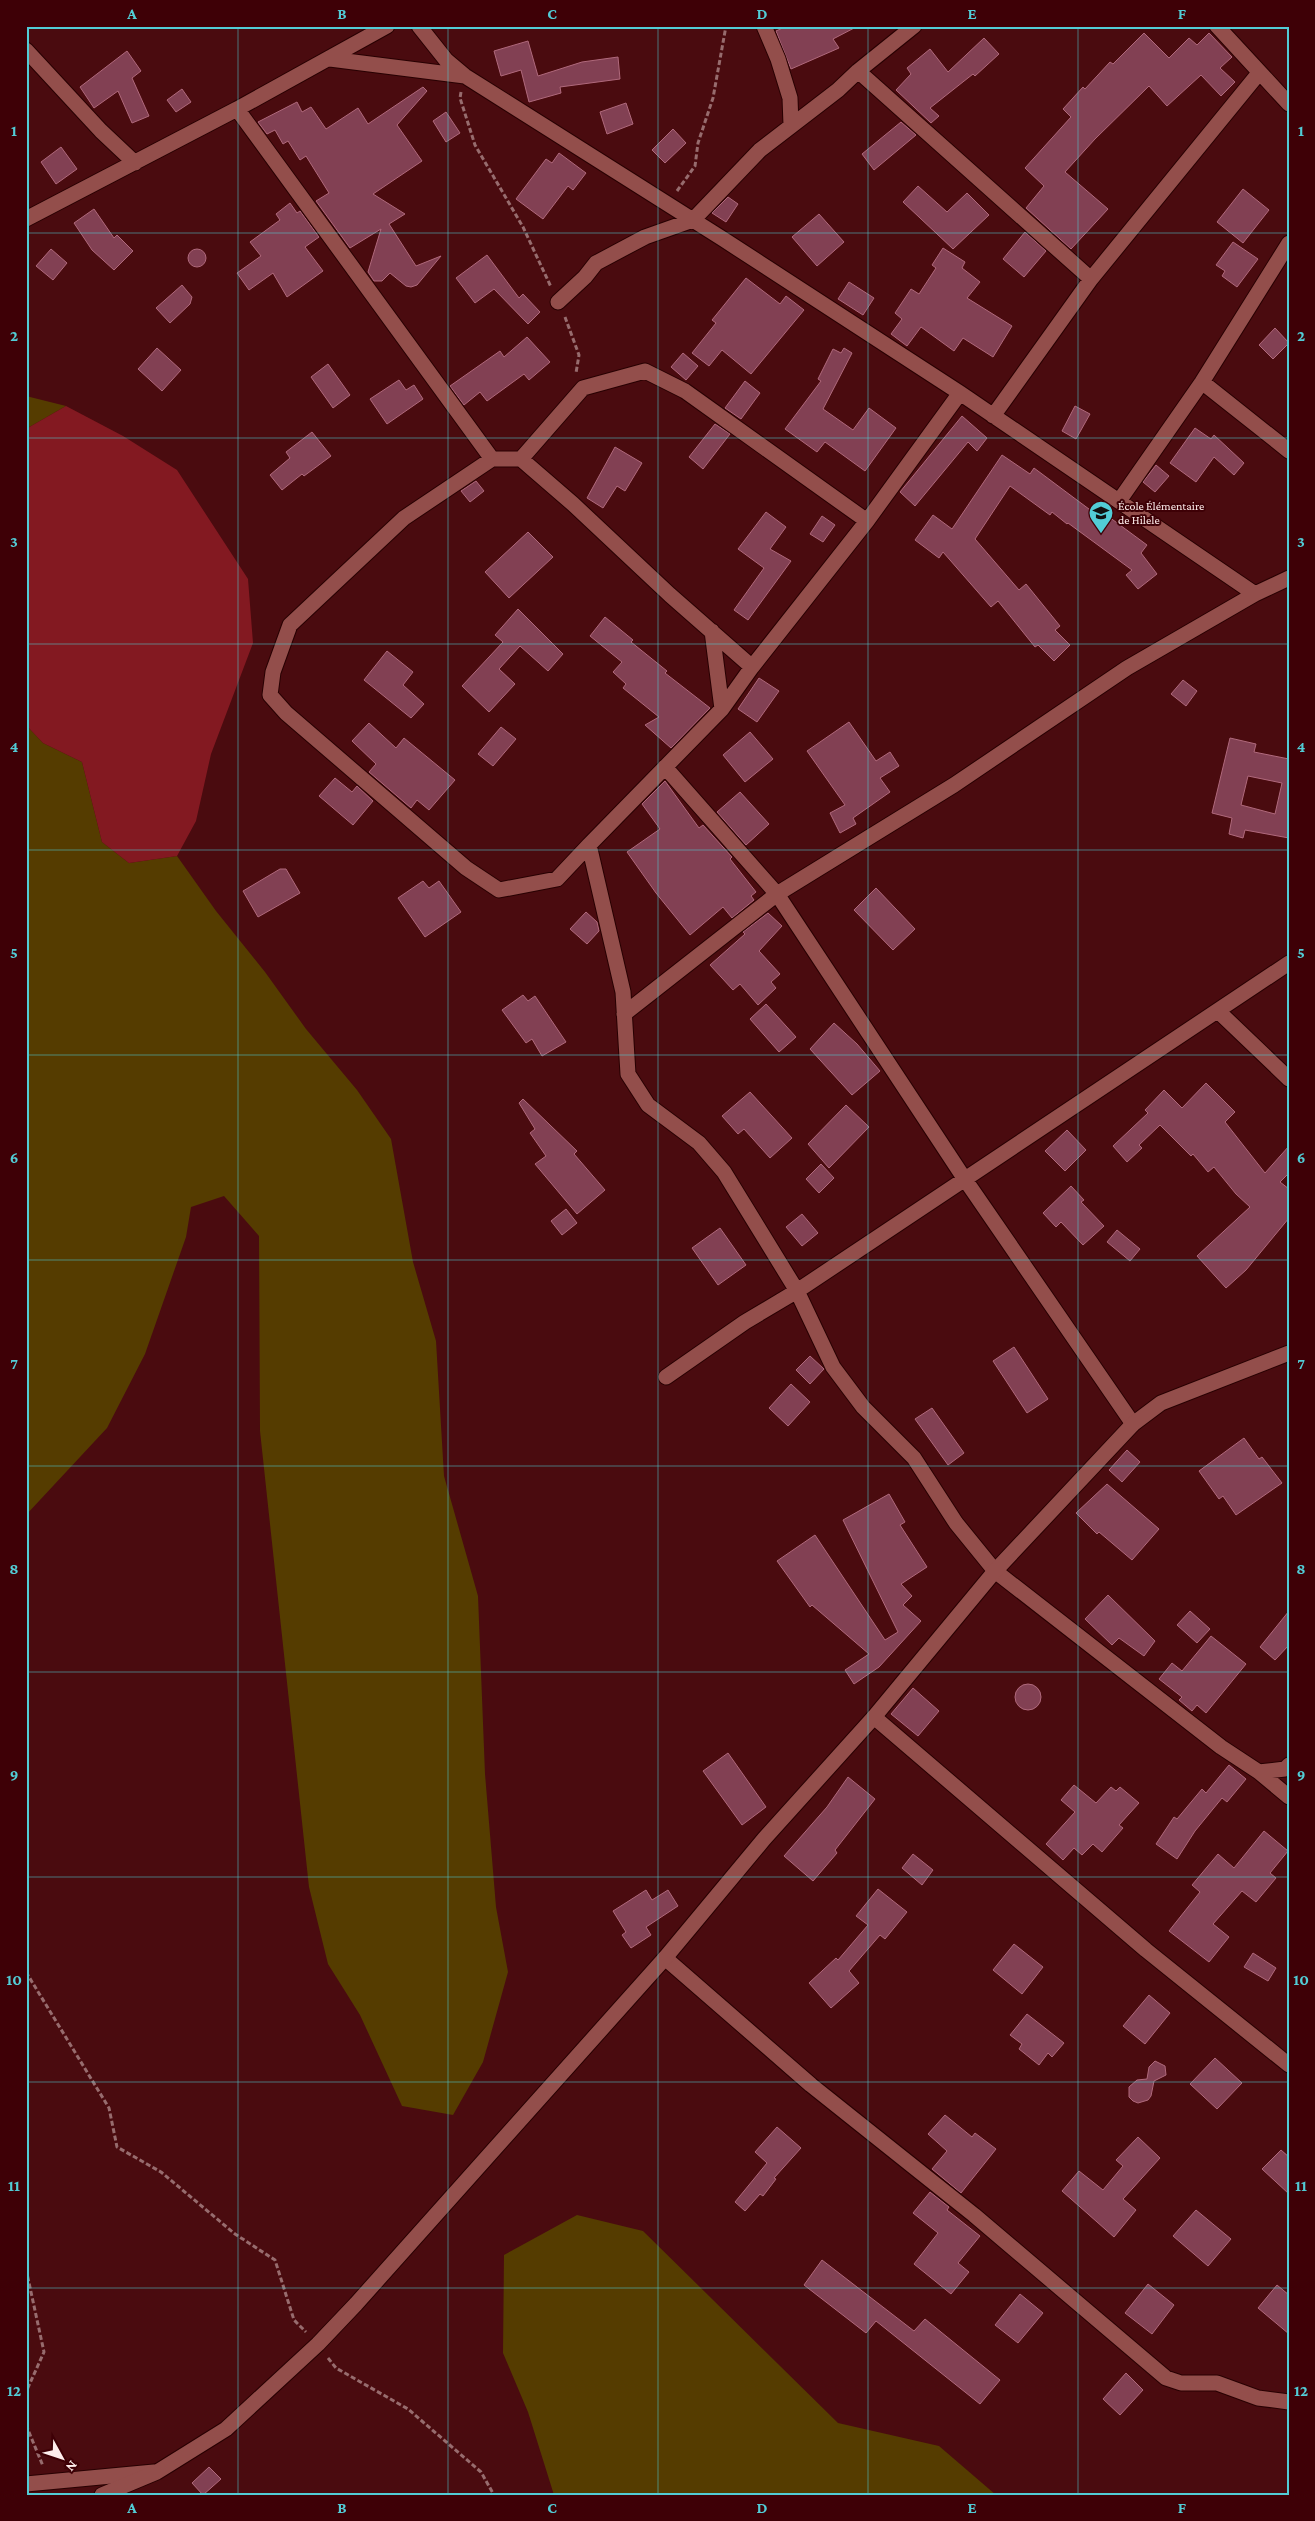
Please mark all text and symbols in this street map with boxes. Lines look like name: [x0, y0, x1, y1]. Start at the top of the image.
text: A: [126, 5, 137, 22]
text: B: [337, 5, 347, 22]
text: C: [547, 5, 557, 22]
text: D: [756, 5, 768, 22]
text: E: [967, 5, 977, 22]
text: F: [1178, 5, 1187, 22]
text: 1: [11, 122, 17, 139]
text: 1: [1298, 122, 1304, 139]
text: 2: [10, 327, 18, 344]
text: 2: [1297, 327, 1305, 344]
place label: École Élémentaire de Hilele: [1118, 499, 1204, 527]
school or university icon: École Élémentaire de Hilele: [1088, 500, 1114, 534]
text: 3: [10, 533, 18, 550]
text: 3: [1297, 533, 1305, 550]
text: 4: [10, 738, 19, 755]
text: 4: [1297, 738, 1306, 755]
text: 5: [10, 944, 18, 961]
text: 5: [1297, 944, 1305, 961]
text: 6: [10, 1149, 18, 1166]
text: 6: [1297, 1149, 1305, 1166]
text: 7: [10, 1355, 18, 1372]
text: 7: [1297, 1355, 1305, 1372]
text: 8: [9, 1560, 19, 1577]
text: 8: [1296, 1560, 1306, 1577]
text: 9: [10, 1766, 18, 1783]
text: 9: [1297, 1766, 1305, 1783]
text: 10: [6, 1971, 22, 1988]
text: 10: [1293, 1971, 1309, 1988]
text: 11: [8, 2177, 20, 2194]
text: 11: [1295, 2177, 1307, 2194]
text: 12: [7, 2382, 21, 2399]
text: 12: [1294, 2382, 1308, 2399]
north arrow: [38, 2434, 88, 2484]
text: N: [62, 2458, 81, 2476]
text: A: [126, 2499, 137, 2516]
text: B: [337, 2499, 347, 2516]
text: C: [547, 2499, 557, 2516]
text: D: [756, 2499, 768, 2516]
text: E: [967, 2499, 977, 2516]
text: F: [1178, 2499, 1187, 2516]

